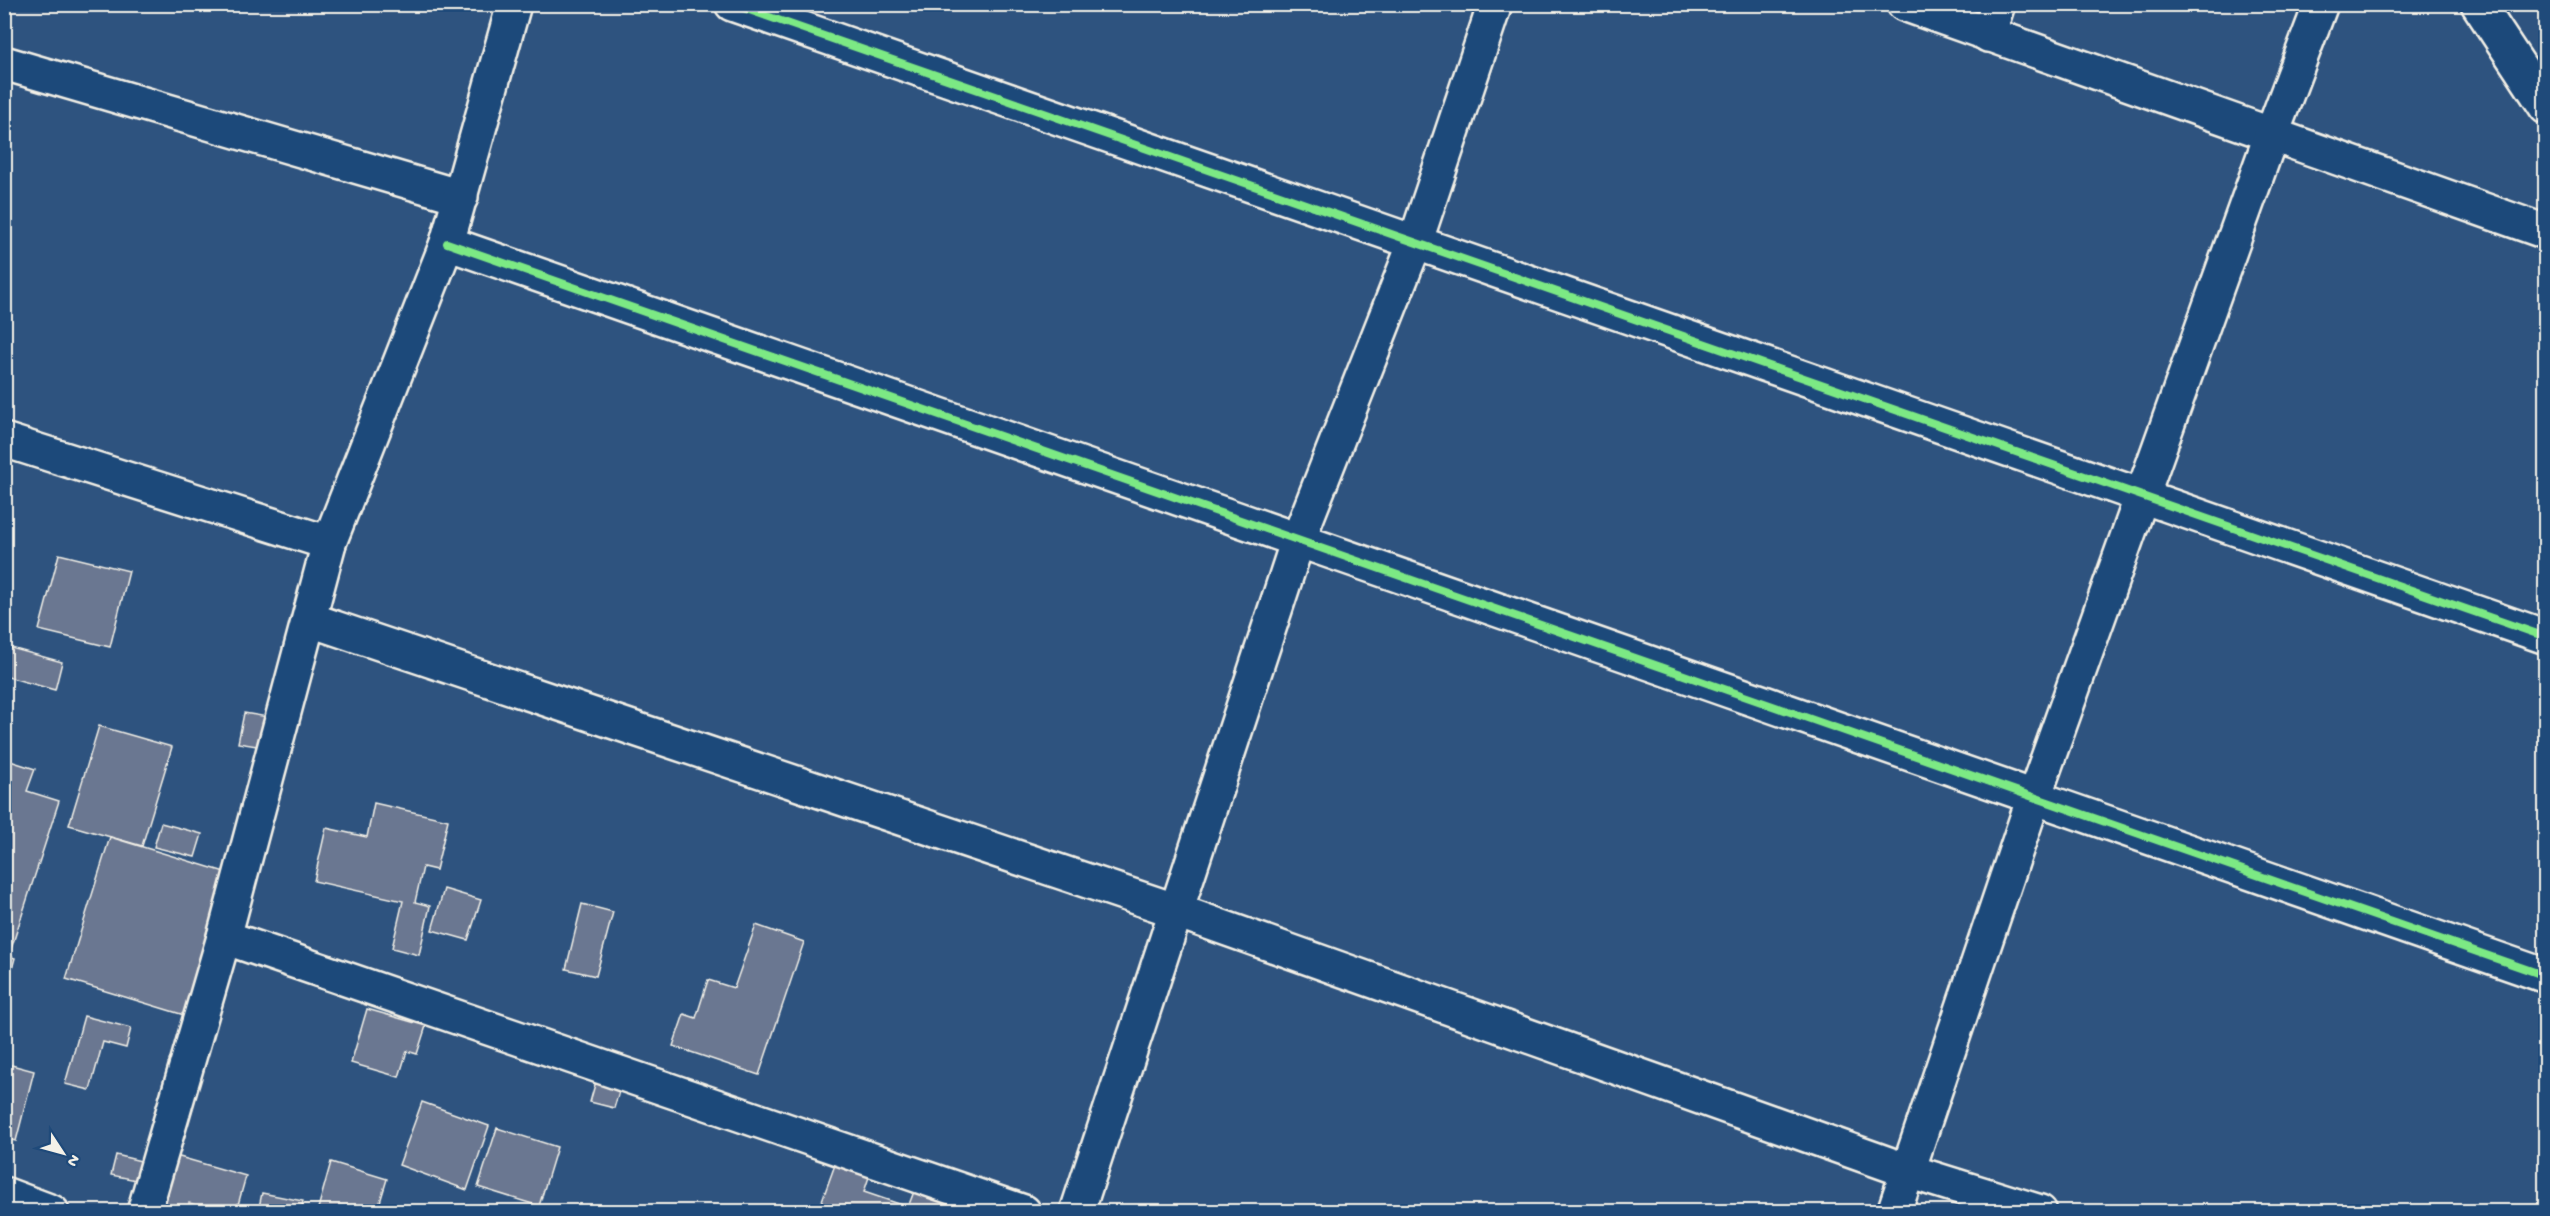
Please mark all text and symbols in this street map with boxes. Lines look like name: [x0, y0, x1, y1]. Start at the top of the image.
north arrow: [33, 1123, 93, 1183]
text: N: [61, 1150, 83, 1170]

